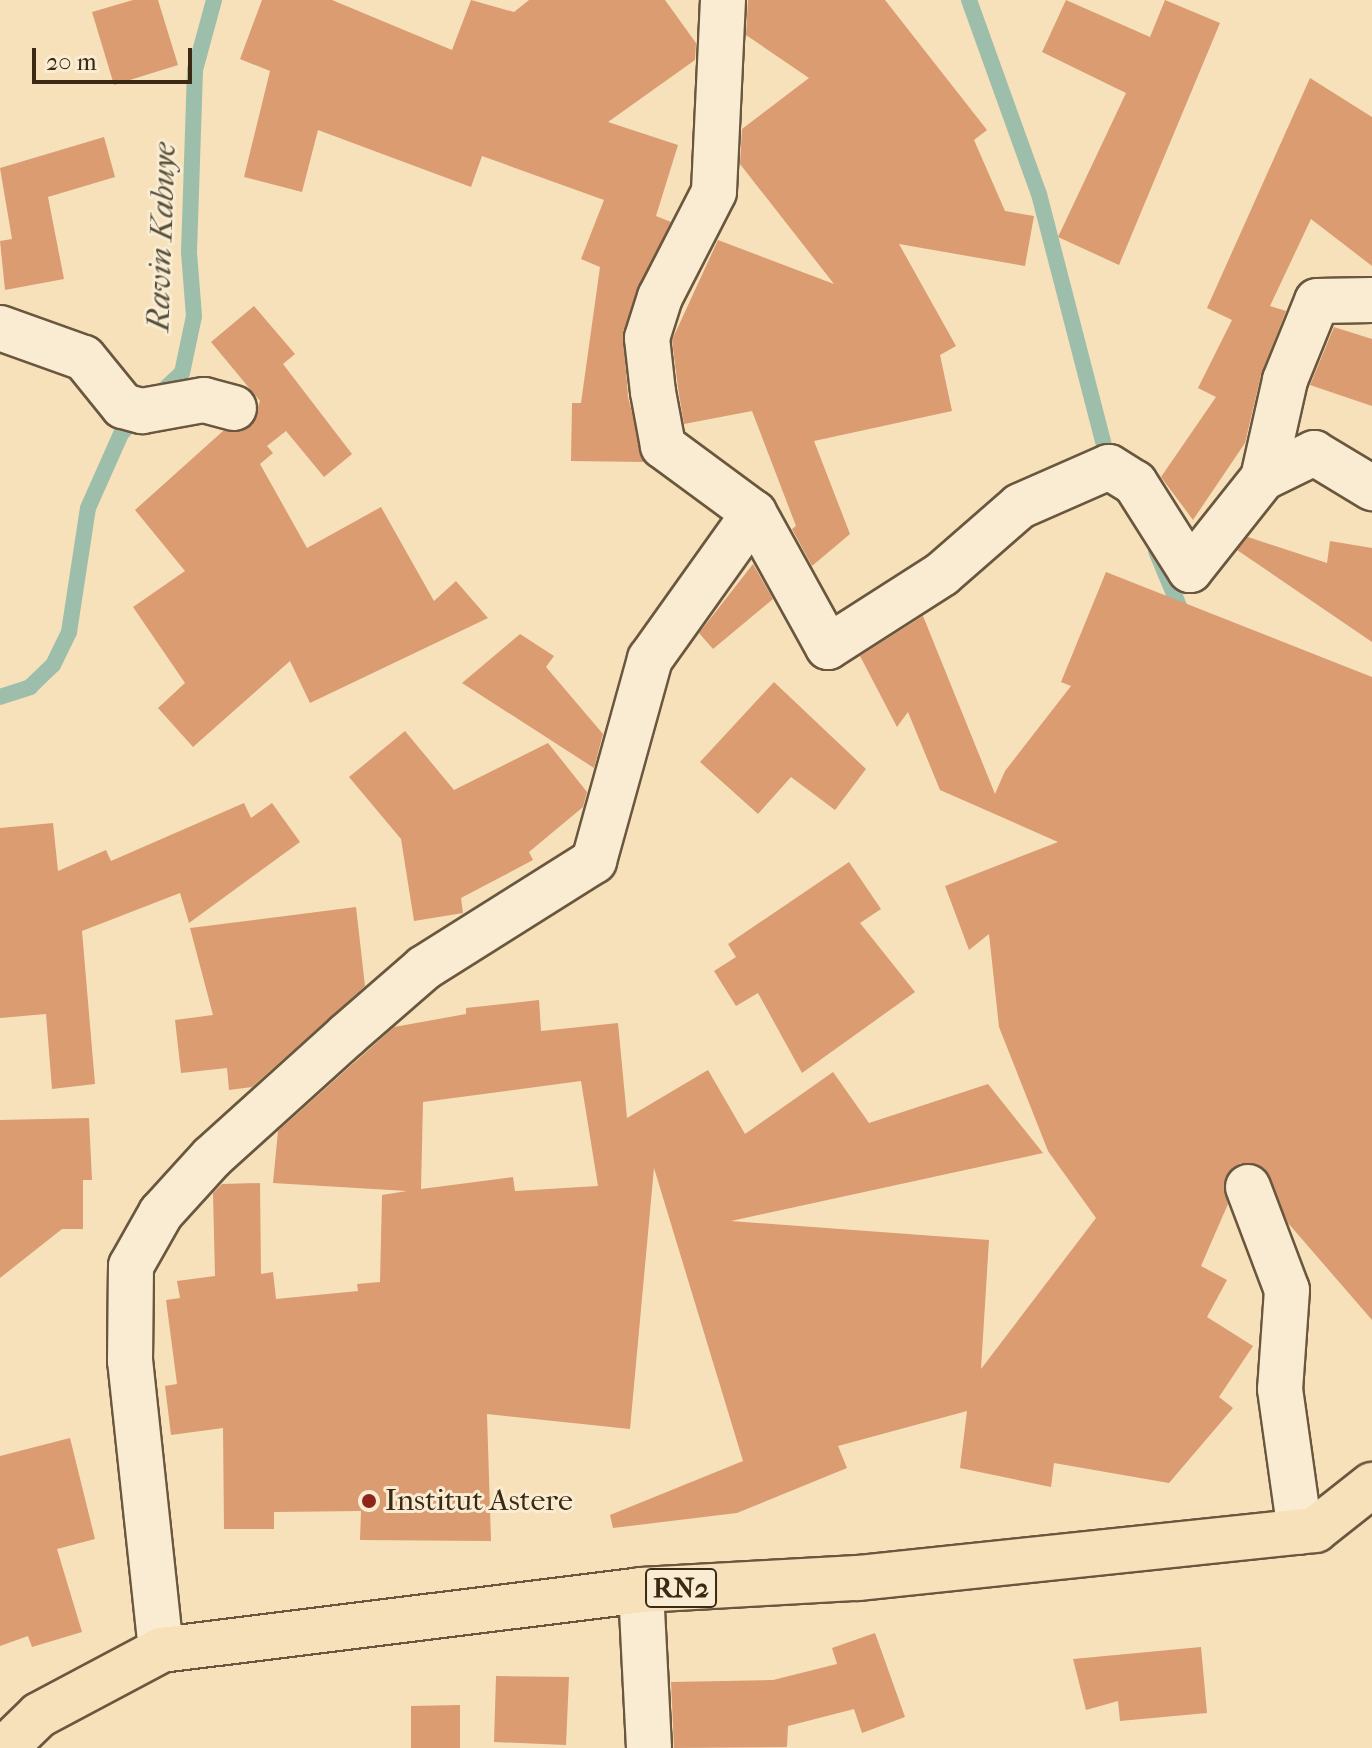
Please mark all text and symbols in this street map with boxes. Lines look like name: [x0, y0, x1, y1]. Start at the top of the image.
scale bar: [36, 32, 196, 82]
text: 20 m: [46, 48, 97, 76]
water label: Ravin Kabuye: [140, 142, 184, 332]
place label: Institut Astere: [385, 1483, 573, 1519]
marker: Institut Astere: [360, 1492, 378, 1510]
road number: RN2: [645, 1564, 717, 1612]

